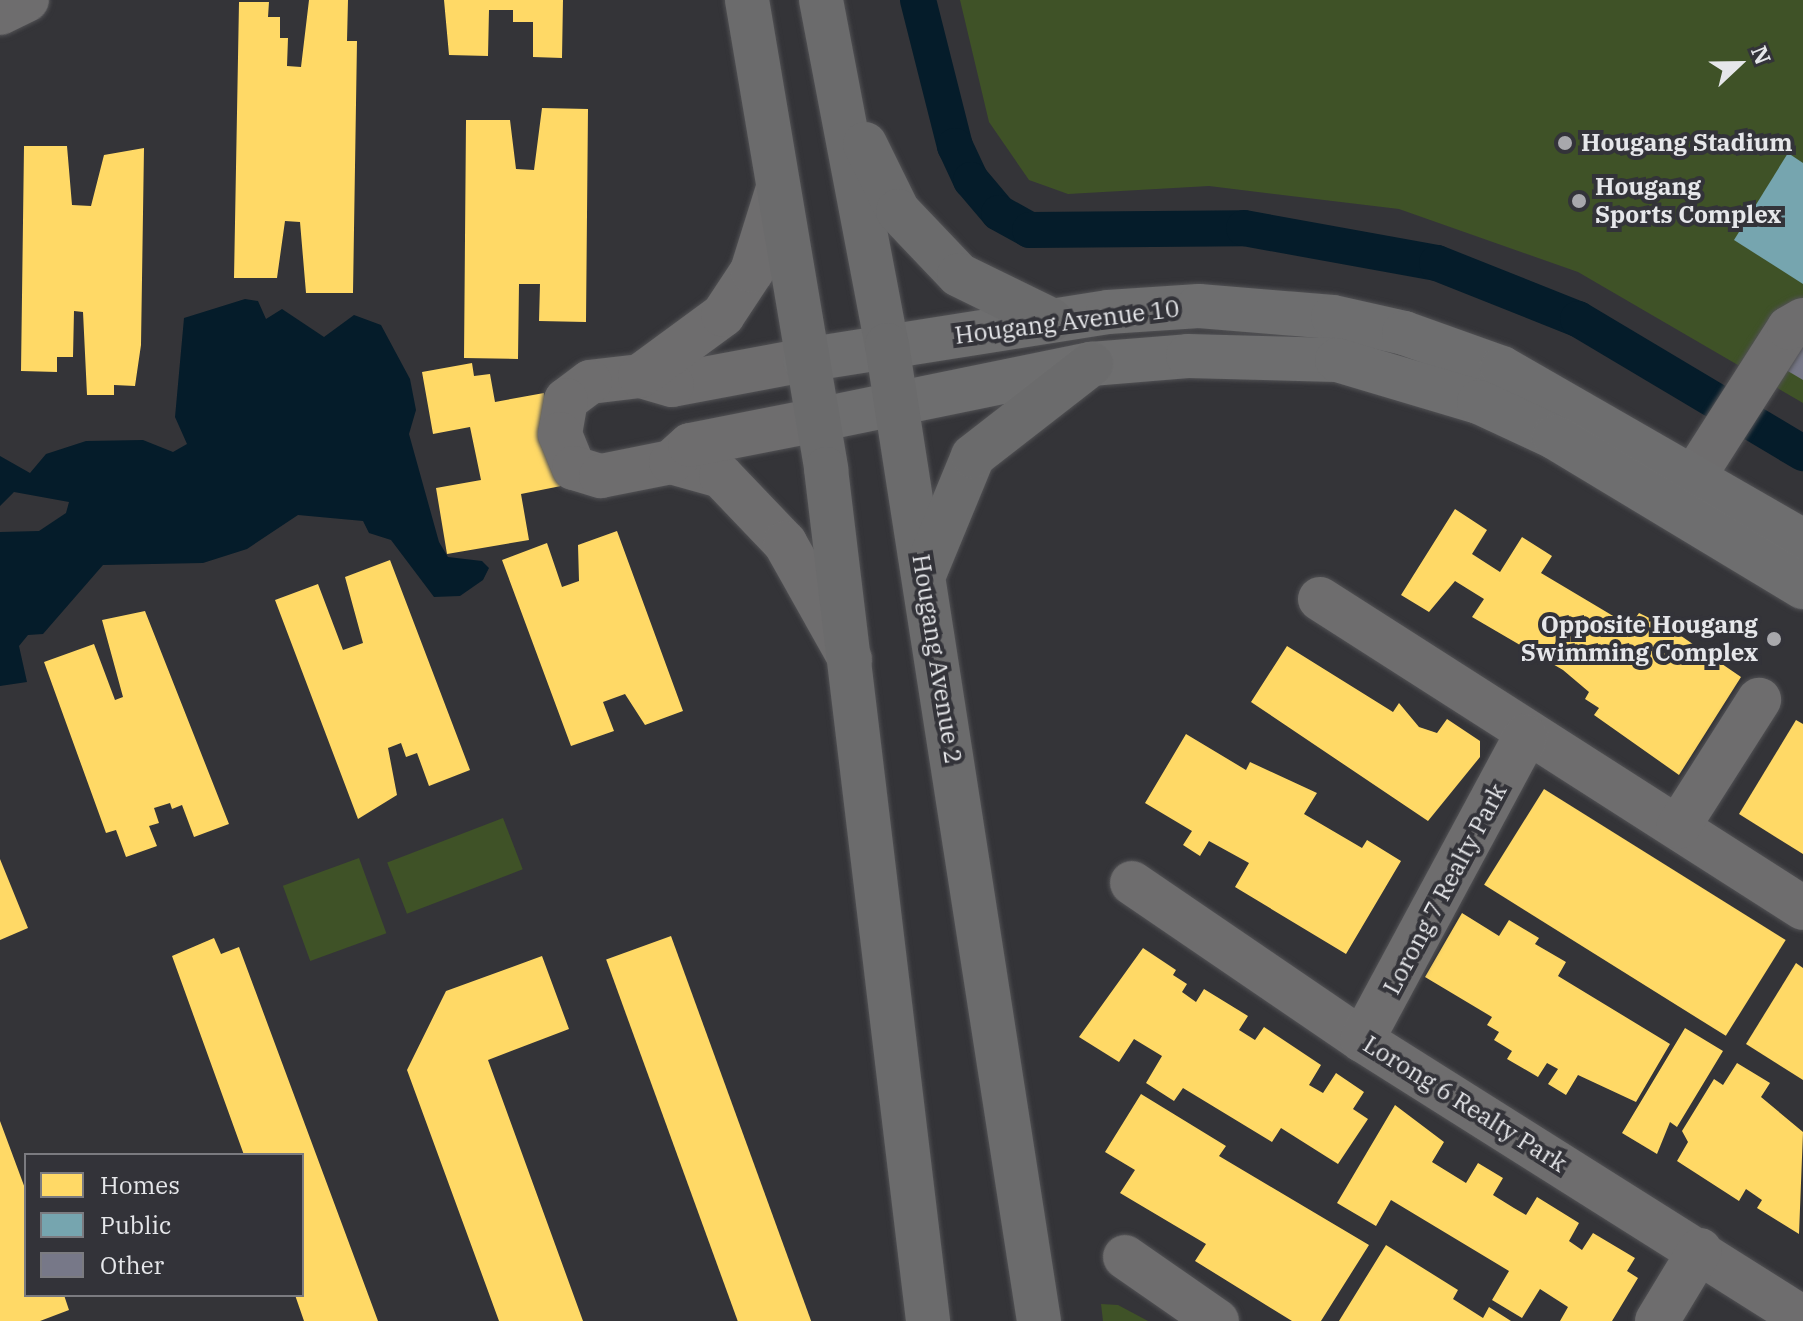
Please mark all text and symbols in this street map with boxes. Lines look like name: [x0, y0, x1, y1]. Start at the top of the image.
north arrow: [1699, 24, 1779, 104]
text: N: [1745, 41, 1778, 68]
place label: Hougang Stadium: [1581, 129, 1793, 157]
marker: Hougang Stadium: [1556, 134, 1574, 152]
place label: Hougang Sports Complex: [1595, 173, 1781, 229]
marker: Hougang Sports Complex: [1570, 192, 1588, 210]
street label: Hougang Avenue 10: [953, 294, 1181, 350]
street label: Hougang Avenue 2: [906, 552, 968, 766]
place label: Opposite Hougang Swimming Complex: [1521, 611, 1758, 667]
marker: Opposite Hougang Swimming Complex: [1765, 630, 1783, 648]
street label: Lorong 7 Realty Park: [1377, 779, 1513, 999]
street label: Lorong 6 Realty Park: [1358, 1030, 1572, 1178]
legend: [24, 1153, 304, 1297]
text: Homes: [100, 1169, 180, 1201]
text: Public: [100, 1209, 171, 1241]
text: Other: [100, 1249, 164, 1281]

